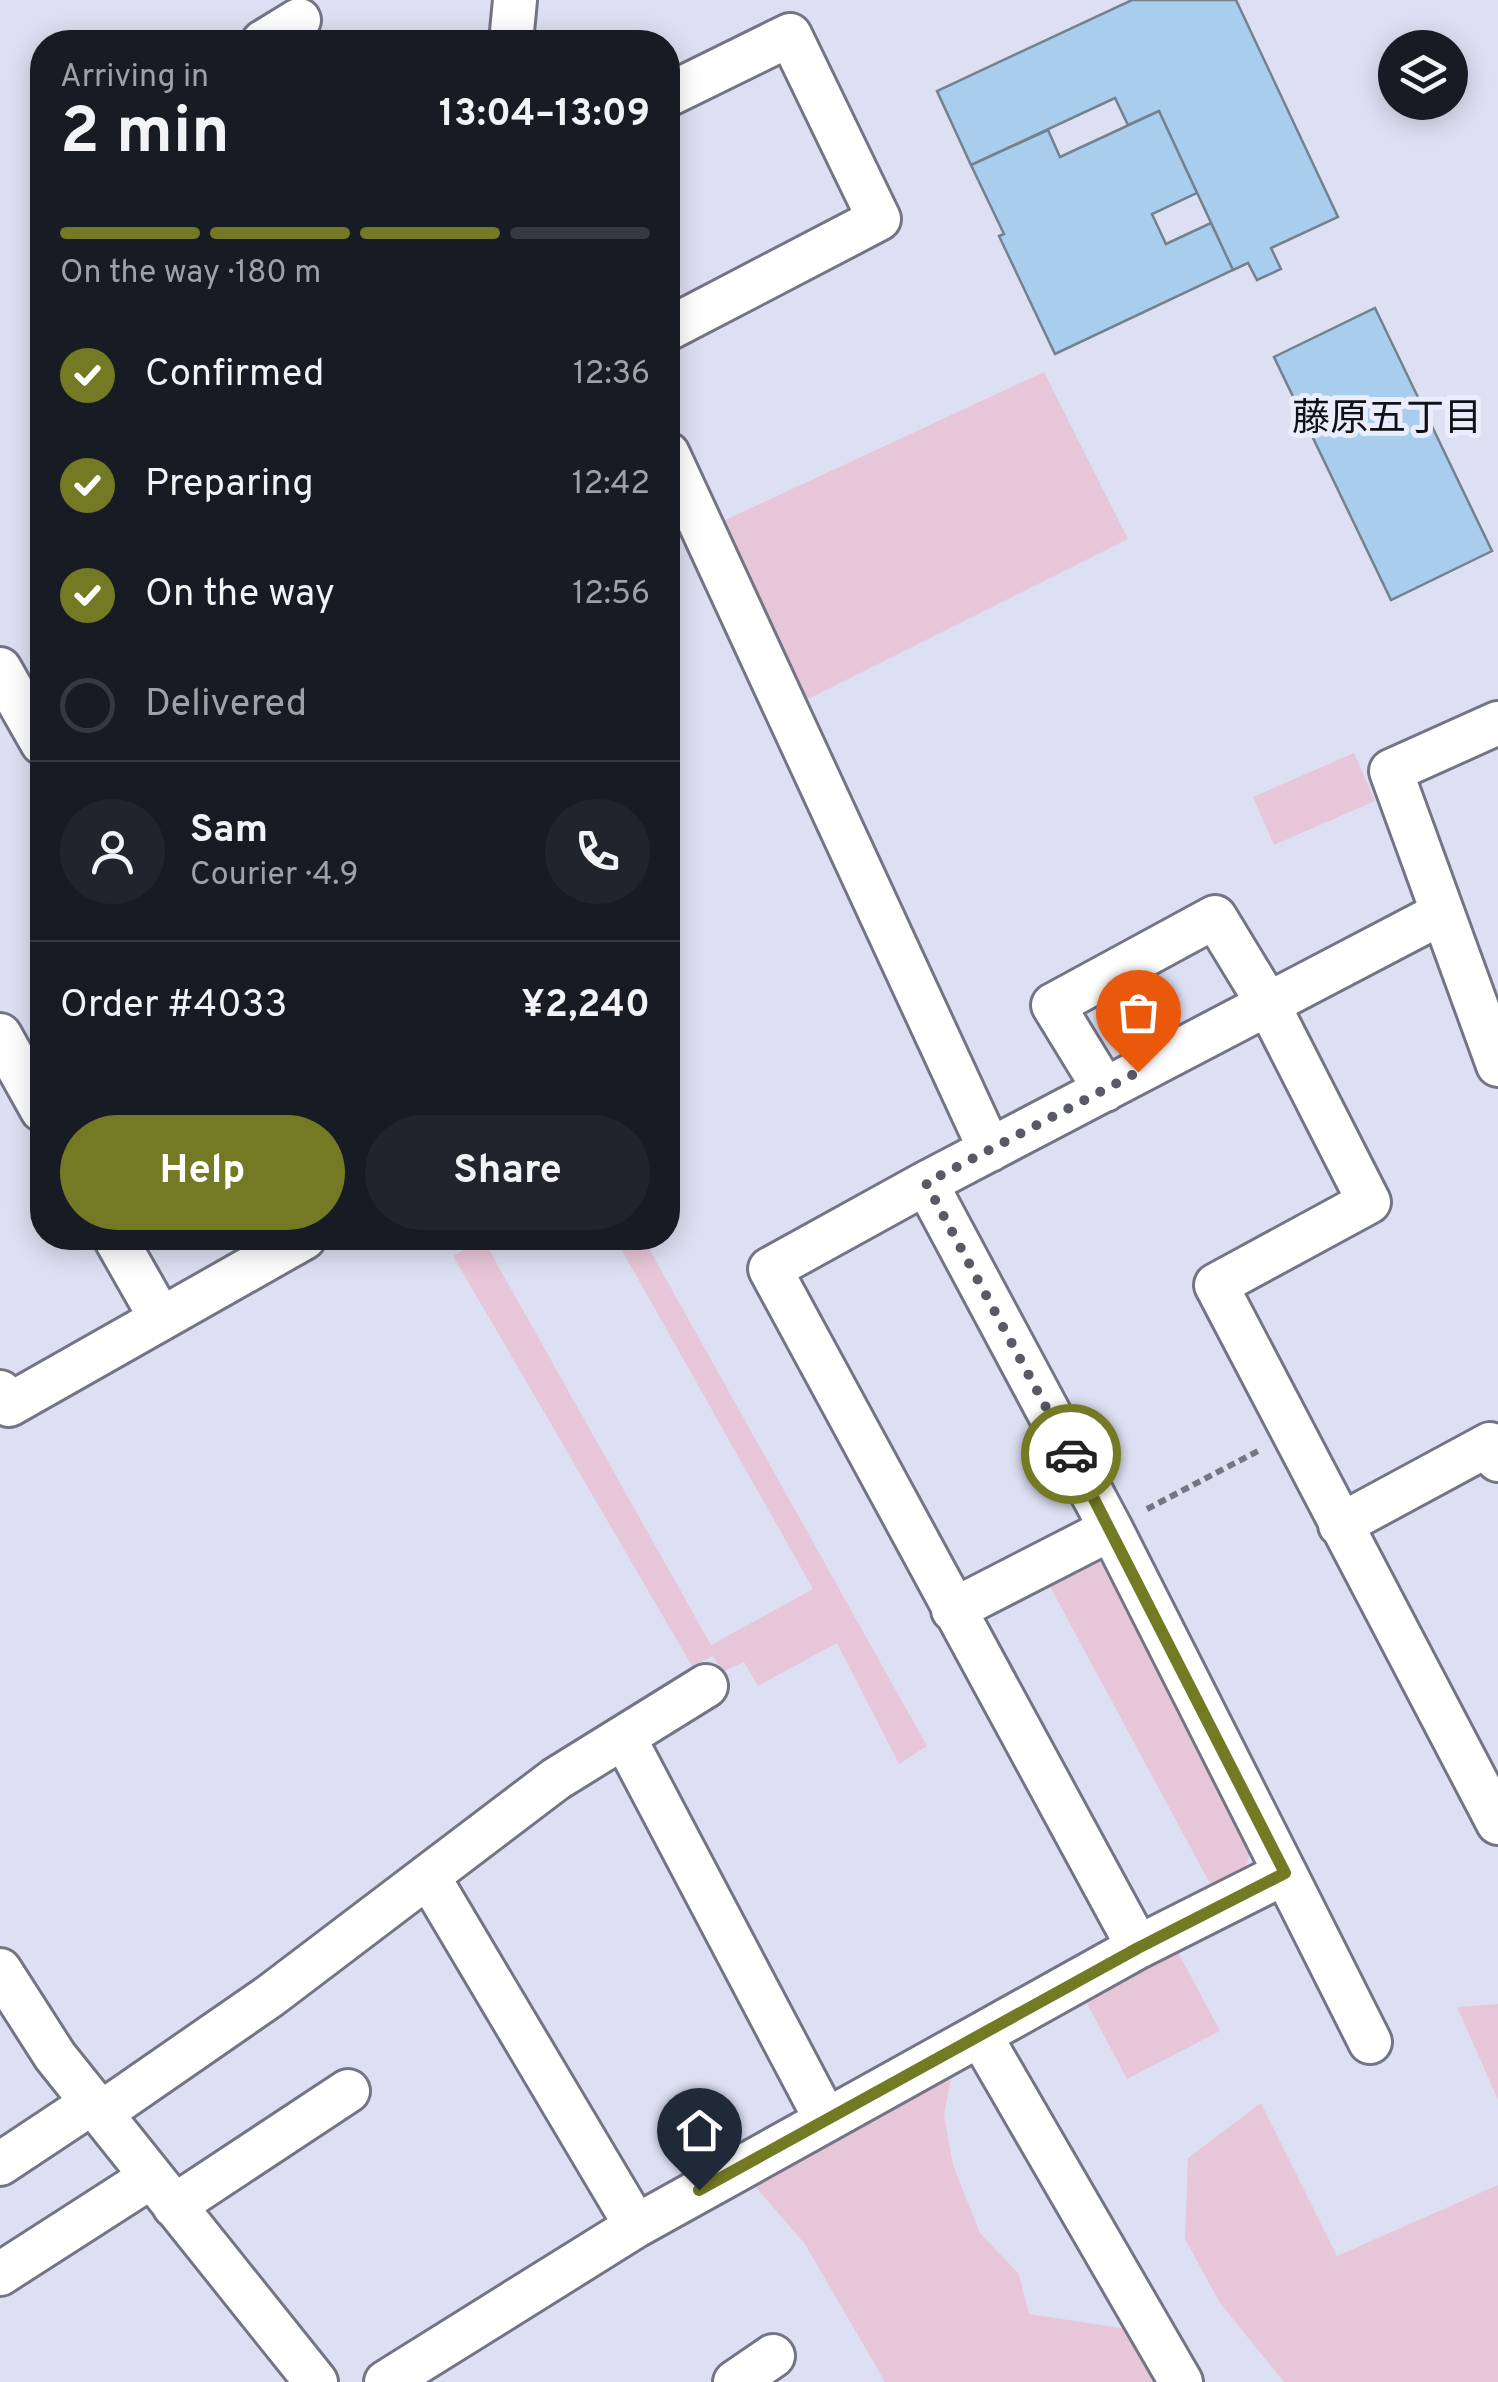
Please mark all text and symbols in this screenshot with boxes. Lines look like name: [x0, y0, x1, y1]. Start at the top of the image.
map controls: [1378, 30, 1468, 120]
button: layers: [1378, 30, 1468, 120]
text: Arriving in: [60, 58, 209, 98]
text: 13:04–13:09: [439, 91, 650, 140]
text: 2 min: [60, 94, 230, 176]
text: On the way · 180 m: [60, 254, 321, 294]
icon: check: [60, 348, 115, 403]
text: Confirmed: [145, 351, 324, 400]
text: 12:36: [573, 355, 650, 395]
district label: 藤原五丁目: [1292, 396, 1482, 445]
icon: check: [60, 458, 115, 513]
text: Preparing: [145, 461, 314, 510]
text: 12:42: [572, 465, 650, 505]
icon: check: [60, 568, 115, 623]
text: On the way: [145, 571, 335, 620]
text: 12:56: [572, 575, 650, 615]
text: Delivered: [145, 681, 307, 730]
button: person: [60, 799, 165, 904]
button: phone: [545, 799, 650, 904]
text: Sam: [190, 807, 268, 856]
text: Courier · 4.9: [190, 856, 359, 896]
pin: [1096, 970, 1181, 1073]
text: Order #4033: [60, 982, 287, 1031]
text: ¥2,240: [522, 982, 650, 1031]
icon: bag: [1111, 985, 1166, 1040]
button: Help: [60, 1115, 345, 1230]
button: Share: [365, 1115, 650, 1230]
courier: [1021, 1404, 1121, 1504]
icon: car: [1044, 1427, 1099, 1482]
pin: [657, 2088, 742, 2191]
icon: home: [672, 2103, 727, 2158]

